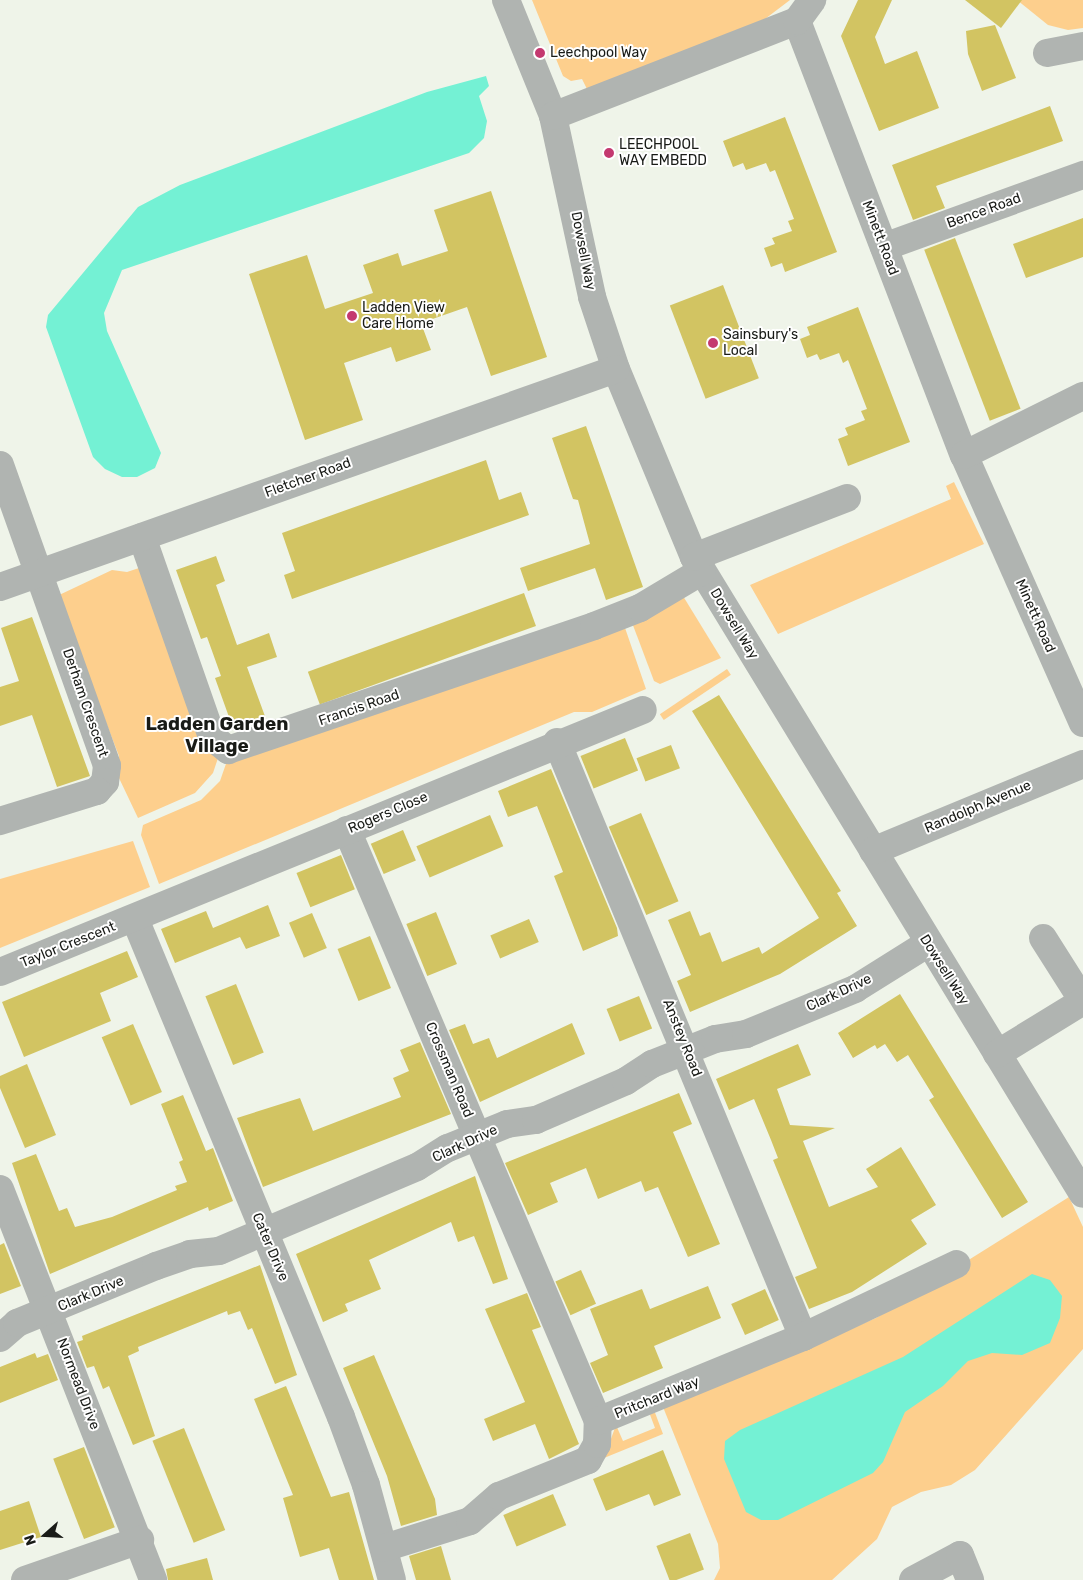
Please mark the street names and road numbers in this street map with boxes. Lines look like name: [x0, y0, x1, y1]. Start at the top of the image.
street label: Bence Road: [945, 190, 1023, 232]
street label: Minett Road: [858, 198, 902, 278]
street label: Dowsell Way: [567, 210, 599, 292]
street label: Fletcher Road: [262, 455, 354, 501]
street label: Minett Road: [1011, 577, 1059, 655]
street label: Dowsell Way: [706, 585, 762, 663]
street label: Derham Crescent: [59, 646, 111, 760]
street label: Francis Road: [316, 686, 402, 730]
street label: Randolph Avenue: [922, 777, 1034, 837]
street label: Rogers Close: [346, 789, 430, 837]
street label: Taylor Crescent: [18, 918, 118, 972]
street label: Dowsell Way: [916, 932, 972, 1008]
street label: Clark Drive: [804, 971, 874, 1015]
street label: Anstey Road: [659, 997, 705, 1079]
street label: Crossman Road: [421, 1020, 477, 1120]
street label: Clark Drive: [430, 1122, 500, 1166]
street label: Cater Drive: [248, 1210, 292, 1284]
street label: Clark Drive: [55, 1273, 127, 1315]
street label: Normead Drive: [53, 1336, 103, 1432]
street label: Pritchard Way: [612, 1373, 702, 1423]

